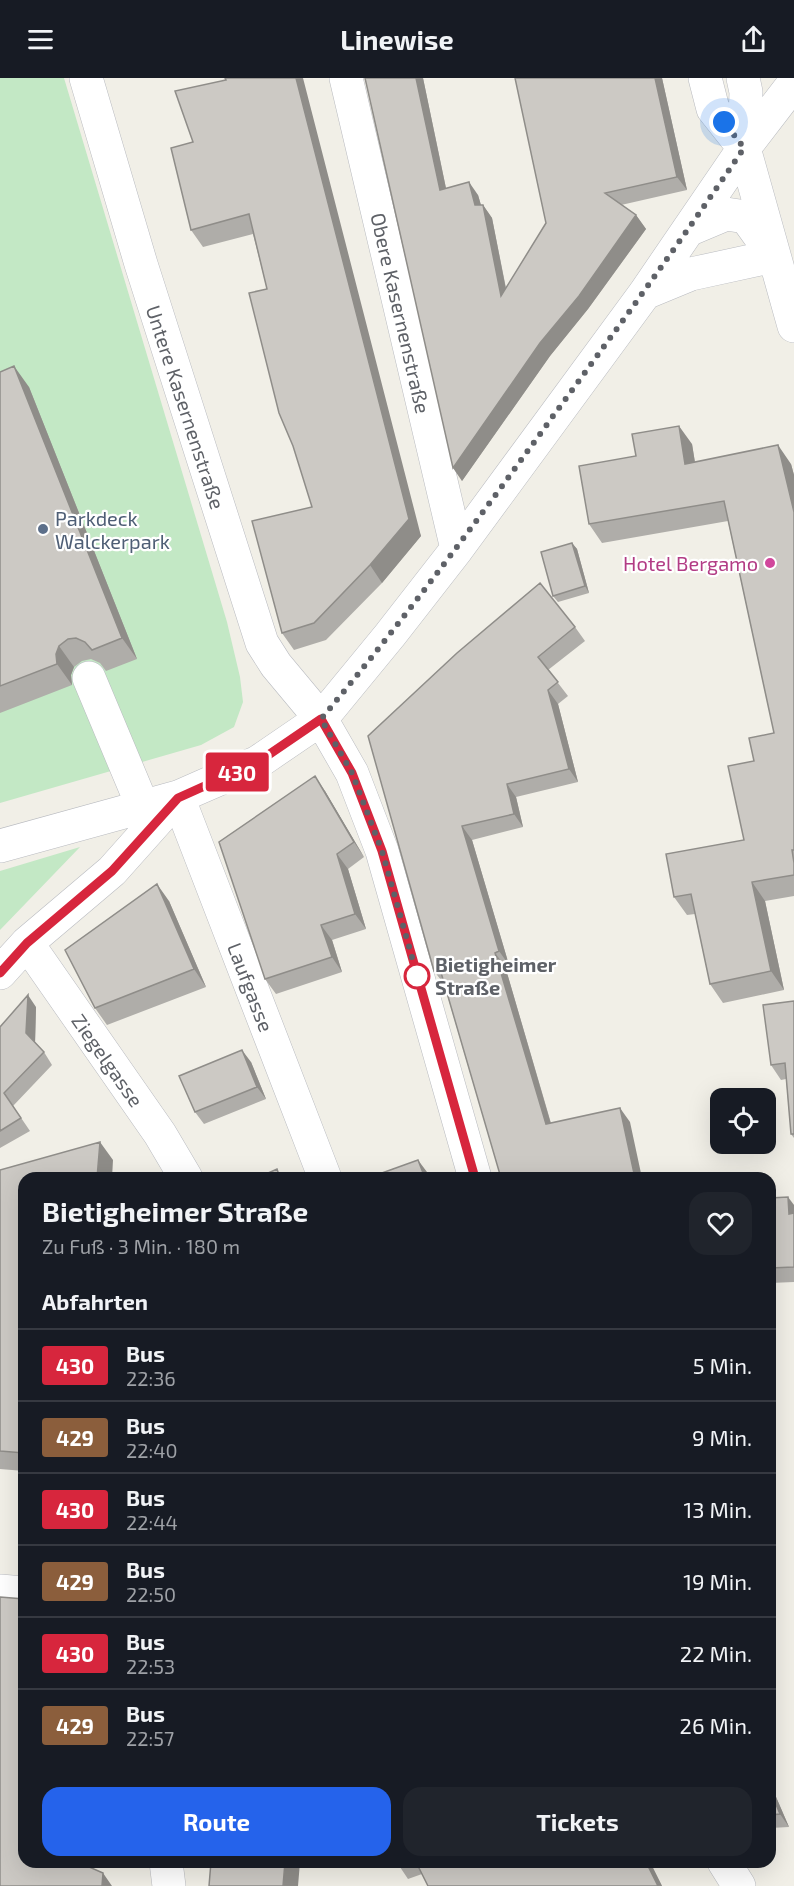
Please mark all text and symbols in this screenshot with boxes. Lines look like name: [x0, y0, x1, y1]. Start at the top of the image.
icon: menu: [24, 23, 57, 56]
text: Linewise: [340, 23, 454, 55]
icon: share: [737, 23, 770, 56]
your location: [709, 107, 739, 137]
street label: Obere Kasernenstraße: [366, 210, 436, 416]
street label: Untere Kasernenstraße: [142, 302, 230, 512]
place label: Parkdeck Walckerpark: [55, 506, 170, 553]
marker: Parkdeck Walckerpark: [36, 522, 50, 536]
place label: Hotel Bergamo: [623, 551, 758, 575]
marker: Hotel Bergamo: [763, 556, 777, 570]
line badge: 430: [202, 752, 272, 792]
text: 430: [218, 760, 256, 785]
street label: Laufgasse: [223, 939, 279, 1035]
place label: Bietigheimer Straße: [435, 952, 557, 999]
marker: Bietigheimer Straße: [404, 963, 430, 989]
street label: Ziegelgasse: [67, 1009, 149, 1111]
map controls: [710, 1088, 776, 1154]
button: locate: [710, 1088, 776, 1154]
button: heart: [689, 1192, 752, 1255]
text: Bietigheimer Straße: [42, 1194, 308, 1228]
text: Zu Fuß · 3 Min. · 180 m: [42, 1234, 240, 1258]
text: Abfahrten: [42, 1288, 148, 1314]
text: Bus: [126, 1340, 165, 1366]
text: 5 Min.: [693, 1352, 752, 1378]
text: 430: [56, 1353, 94, 1378]
text: 22:36: [126, 1366, 176, 1390]
text: Bus: [126, 1412, 165, 1438]
text: 9 Min.: [692, 1424, 752, 1450]
text: 429: [56, 1425, 94, 1450]
text: 22:40: [126, 1438, 178, 1462]
text: Bus: [126, 1484, 165, 1510]
text: 13 Min.: [684, 1496, 752, 1522]
text: 430: [56, 1497, 94, 1522]
text: 22:44: [126, 1510, 178, 1534]
text: Bus: [126, 1556, 165, 1582]
text: 19 Min.: [683, 1568, 752, 1594]
text: 429: [56, 1569, 94, 1594]
text: 22:50: [126, 1582, 176, 1606]
text: Bus: [126, 1628, 165, 1654]
text: 22 Min.: [680, 1640, 752, 1666]
text: 430: [56, 1641, 94, 1666]
text: 22:53: [126, 1654, 175, 1678]
text: Bus: [126, 1700, 165, 1726]
text: 26 Min.: [680, 1712, 752, 1738]
text: 429: [56, 1713, 94, 1738]
text: 22:57: [126, 1726, 174, 1750]
button: Route: [42, 1787, 391, 1856]
button: Tickets: [403, 1787, 752, 1856]

